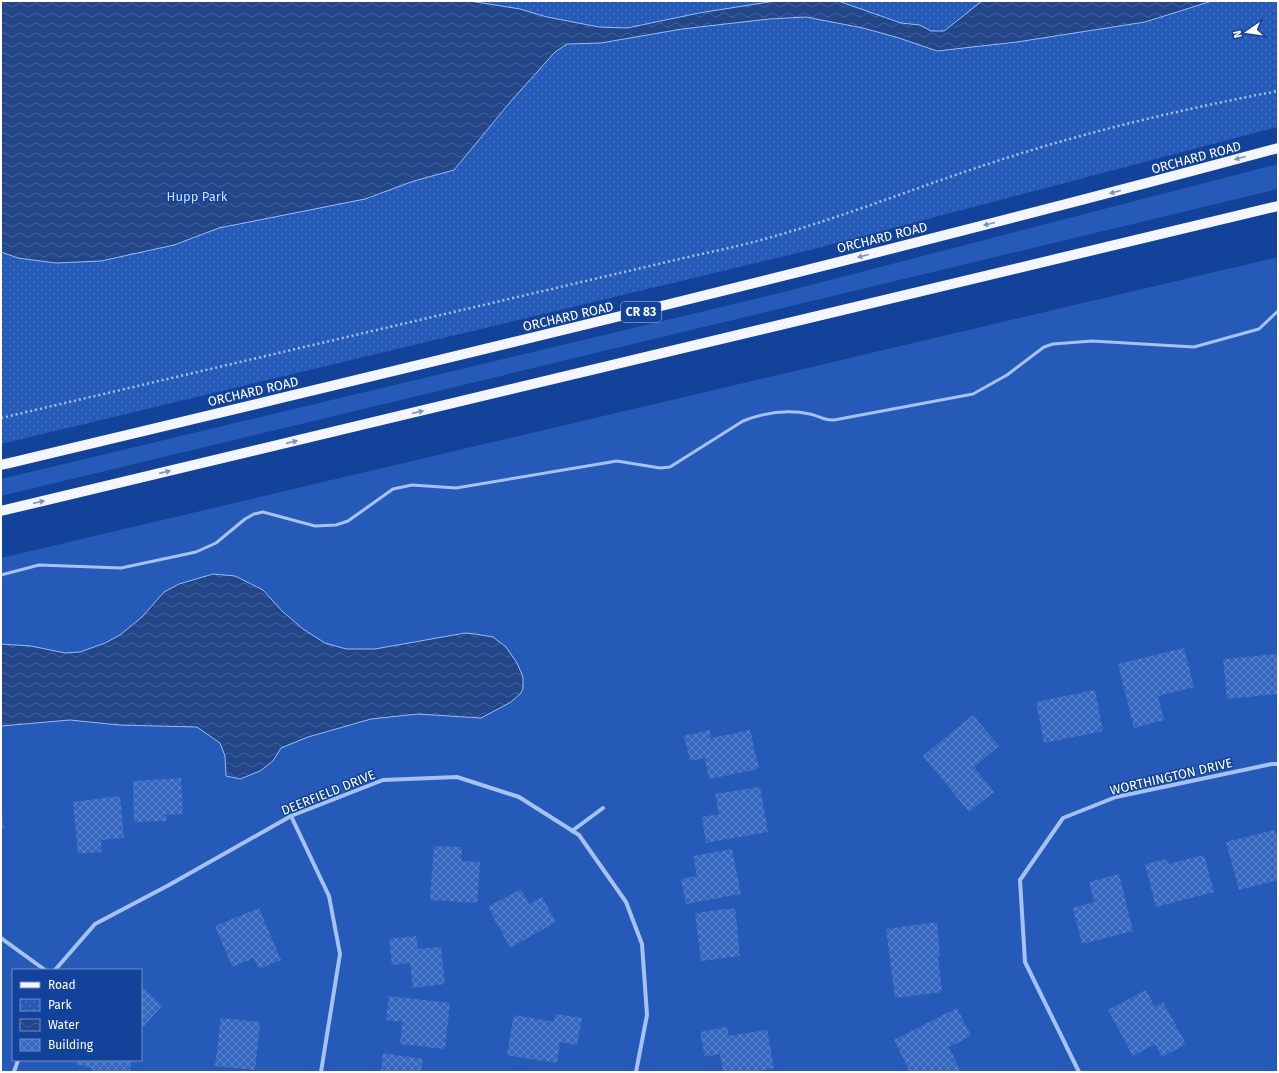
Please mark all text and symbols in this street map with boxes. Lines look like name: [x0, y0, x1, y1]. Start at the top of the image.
north arrow: [1227, 12, 1267, 52]
text: N: [1231, 29, 1245, 39]
street label: ORCHARD ROAD: [1150, 138, 1243, 177]
one-way arrow: [1234, 155, 1246, 161]
park label: Hupp Park: [167, 189, 228, 204]
one-way arrow: [1109, 189, 1121, 195]
street label: ORCHARD ROAD: [835, 219, 929, 256]
one-way arrow: [983, 221, 995, 227]
one-way arrow: [857, 253, 869, 259]
street label: ORCHARD ROAD: [521, 299, 615, 334]
road number: CR 83: [621, 302, 661, 322]
street label: ORCHARD ROAD: [206, 374, 300, 409]
one-way arrow: [412, 408, 424, 414]
one-way arrow: [286, 438, 298, 444]
one-way arrow: [160, 469, 172, 475]
one-way arrow: [33, 499, 45, 505]
street label: WORTHINGTON DRIVE: [1108, 755, 1234, 798]
street label: DEERFIELD DRIVE: [279, 767, 377, 818]
legend: [12, 969, 142, 1061]
text: Road: [48, 978, 76, 992]
text: Park: [48, 998, 72, 1012]
text: Water: [48, 1018, 80, 1032]
text: Building: [48, 1038, 94, 1052]

